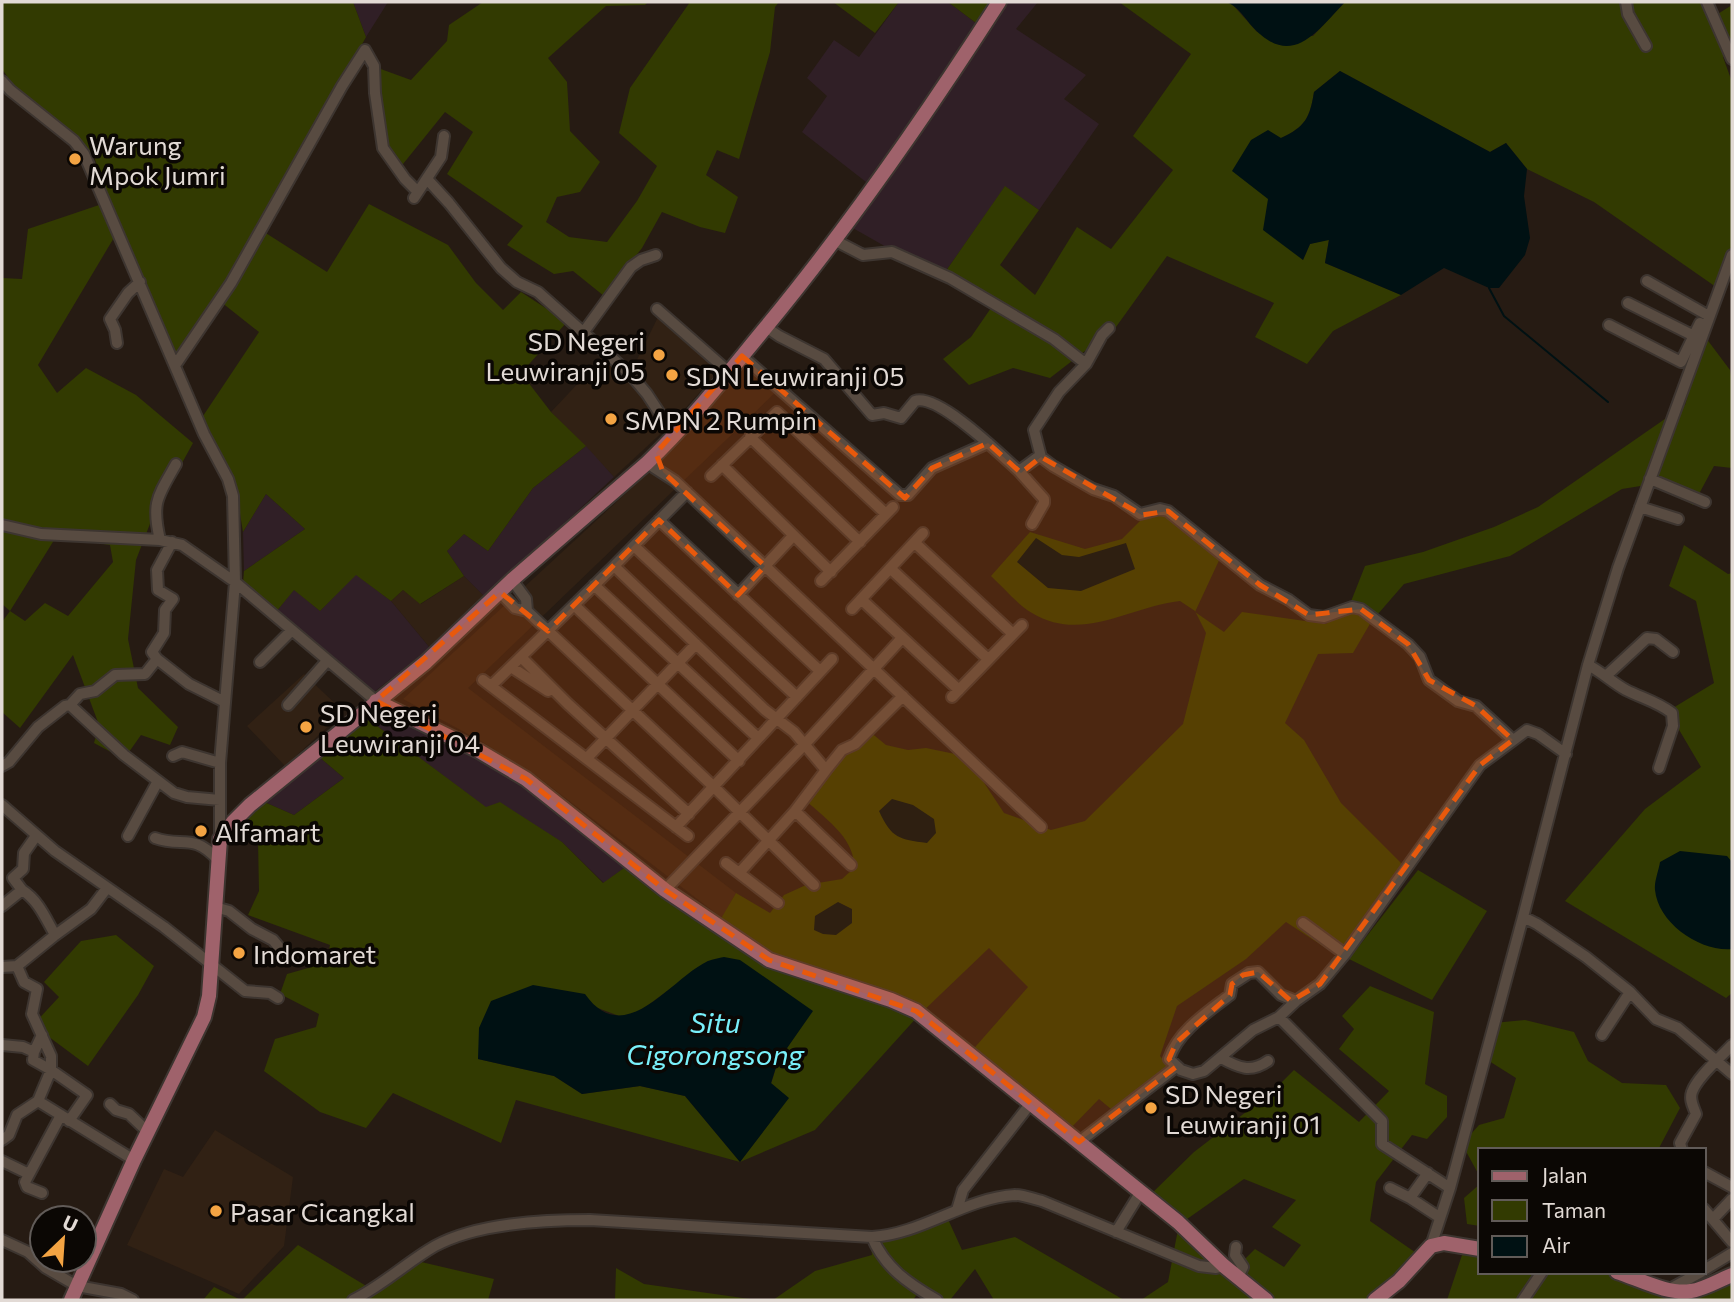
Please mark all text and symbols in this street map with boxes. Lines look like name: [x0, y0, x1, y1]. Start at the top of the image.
place label: Warung Mpok Jumri: [89, 129, 226, 190]
marker: Warung Mpok Jumri: [67, 151, 83, 167]
place label: SD Negeri Leuwiranji 05: [486, 325, 645, 386]
marker: SD Negeri Leuwiranji 05: [651, 347, 667, 363]
place label: SDN Leuwiranji 05: [686, 360, 904, 391]
marker: SDN Leuwiranji 05: [664, 367, 680, 383]
place label: SMPN 2 Rumpin: [625, 404, 817, 435]
marker: SMPN 2 Rumpin: [603, 411, 619, 427]
place label: SD Negeri Leuwiranji 04: [320, 697, 480, 758]
marker: SD Negeri Leuwiranji 04: [298, 719, 314, 735]
place label: Alfamart: [215, 816, 320, 847]
marker: Alfamart: [193, 823, 209, 839]
place label: Indomaret: [253, 938, 376, 969]
marker: Indomaret: [231, 945, 247, 961]
water label: Situ Cigorongsong: [626, 1005, 805, 1071]
place label: SD Negeri Leuwiranji 01: [1165, 1078, 1321, 1139]
marker: SD Negeri Leuwiranji 01: [1143, 1100, 1159, 1116]
legend: [1478, 1148, 1706, 1274]
text: Jalan: [1542, 1162, 1587, 1187]
place label: Pasar Cicangkal: [230, 1196, 415, 1227]
text: Taman: [1542, 1197, 1606, 1222]
marker: Pasar Cicangkal: [208, 1203, 224, 1219]
north arrow: [28, 1204, 98, 1274]
text: U: [59, 1210, 82, 1236]
text: Air: [1542, 1232, 1570, 1257]

